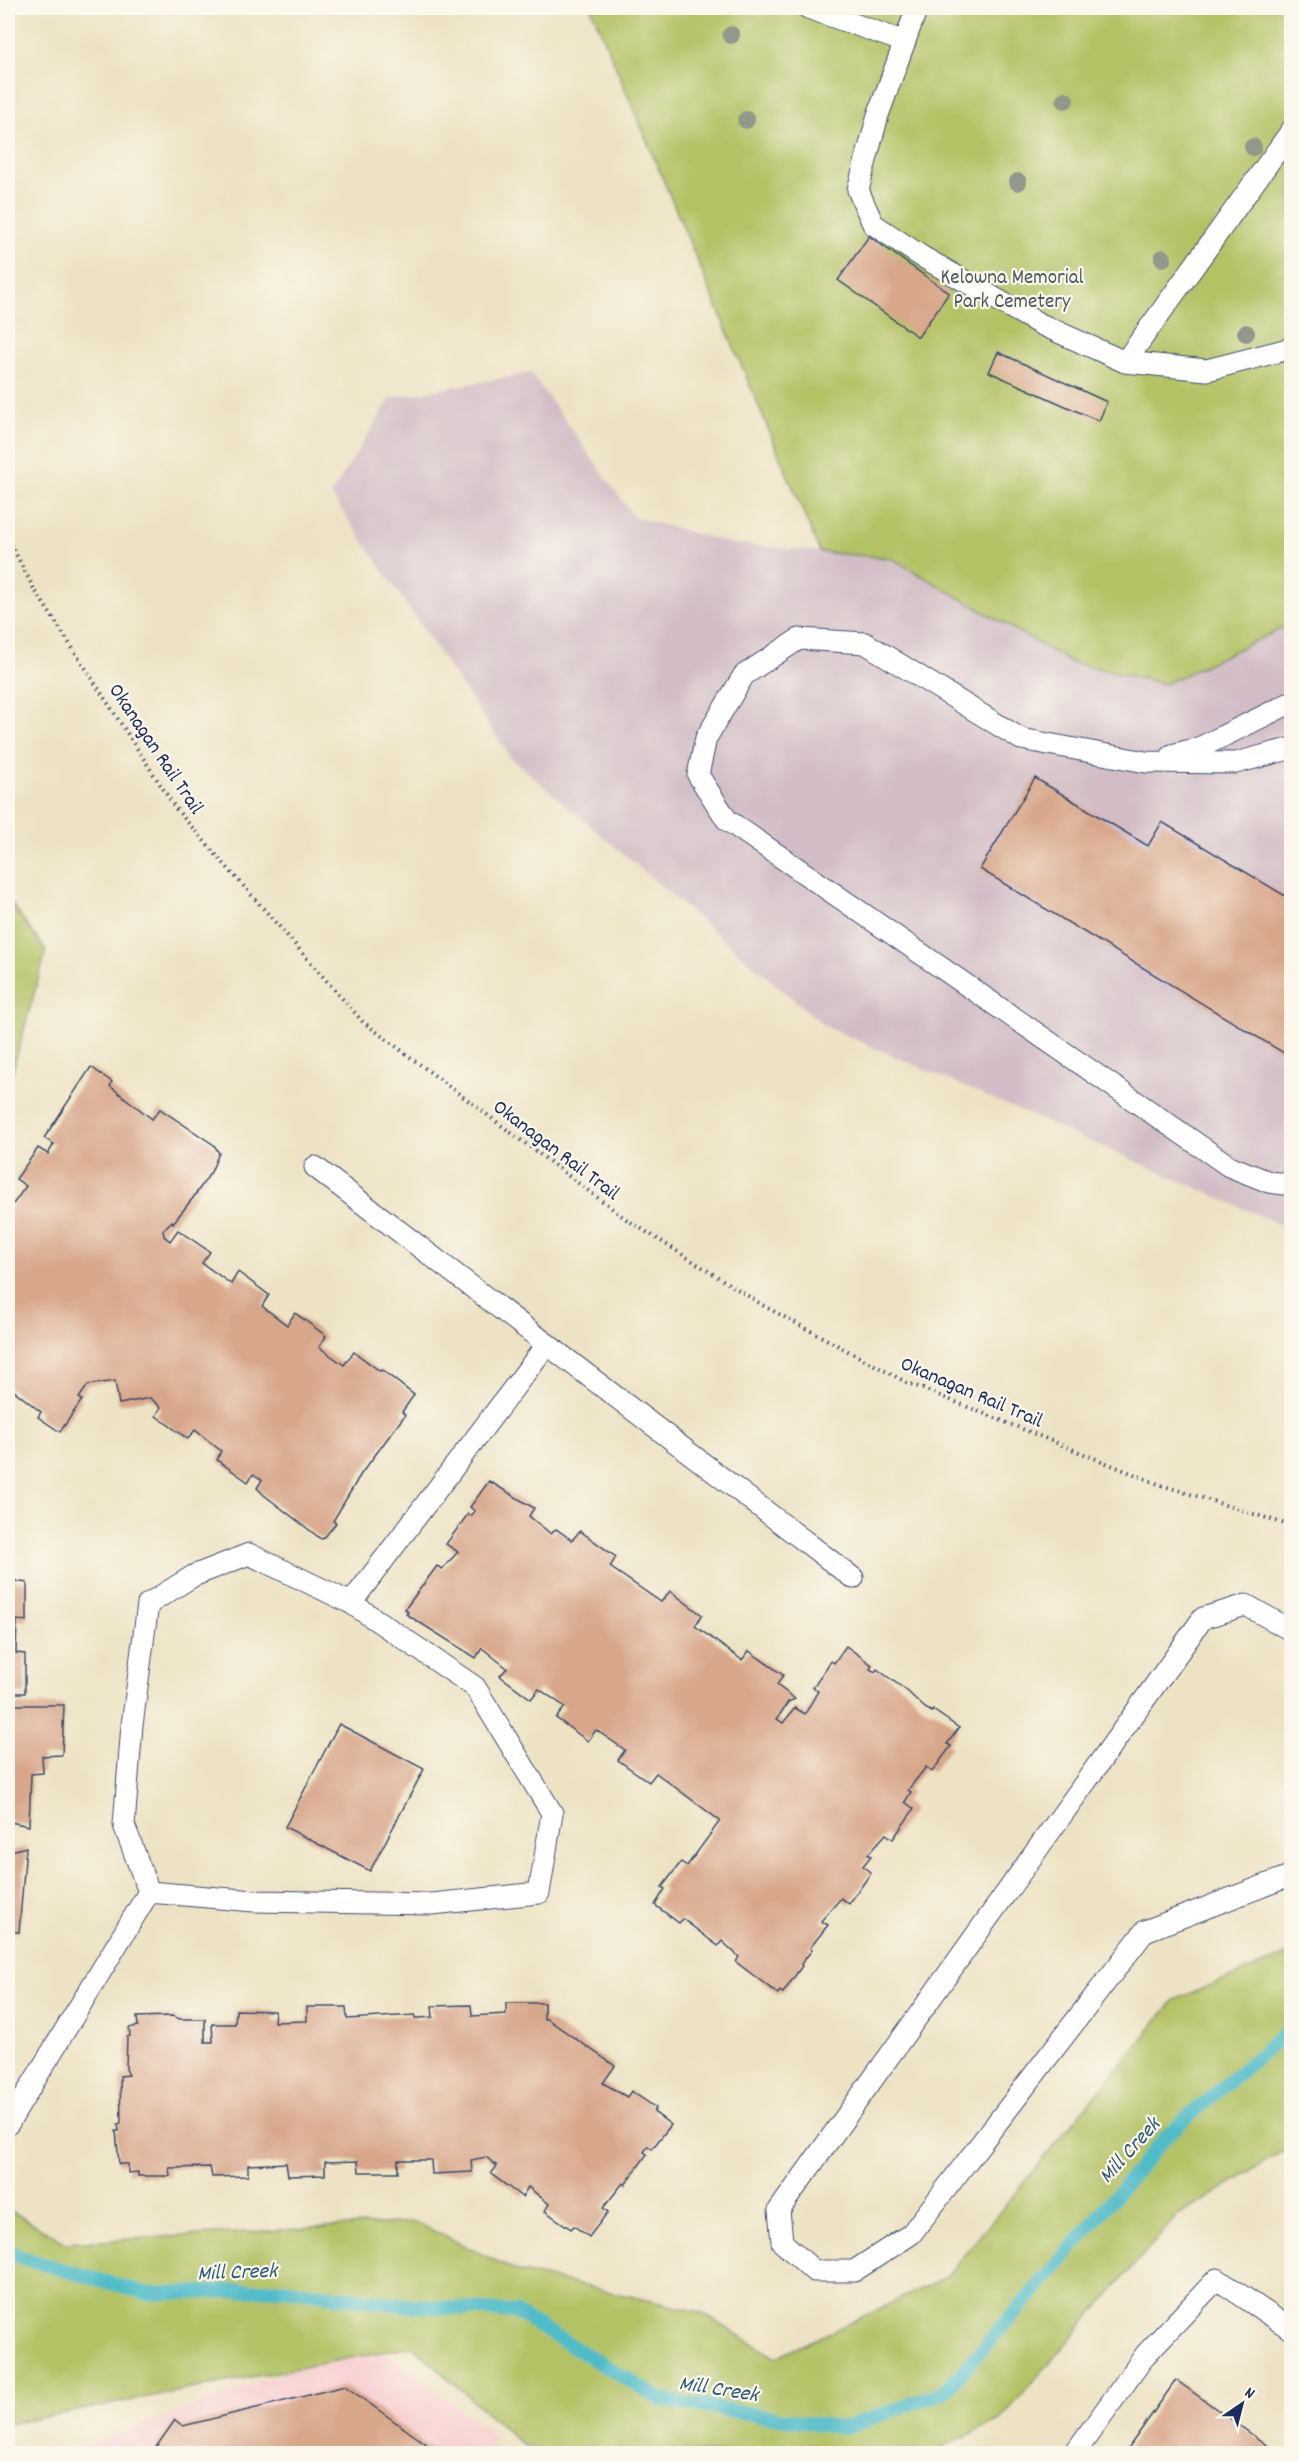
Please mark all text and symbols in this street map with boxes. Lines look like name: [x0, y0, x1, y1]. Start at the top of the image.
park label: Kelowna Memorial Park Cemetery: [941, 264, 1083, 318]
street label: Okanagan Rail Trail: [100, 678, 210, 821]
street label: Okanagan Rail Trail: [485, 1094, 625, 1209]
street label: Okanagan Rail Trail: [895, 1350, 1047, 1437]
water label: Mill Creek: [1092, 2110, 1170, 2191]
water label: Mill Creek: [197, 2257, 280, 2290]
water label: Mill Creek: [677, 2369, 762, 2412]
north arrow: [1212, 2374, 1272, 2434]
text: N: [1239, 2382, 1259, 2406]

